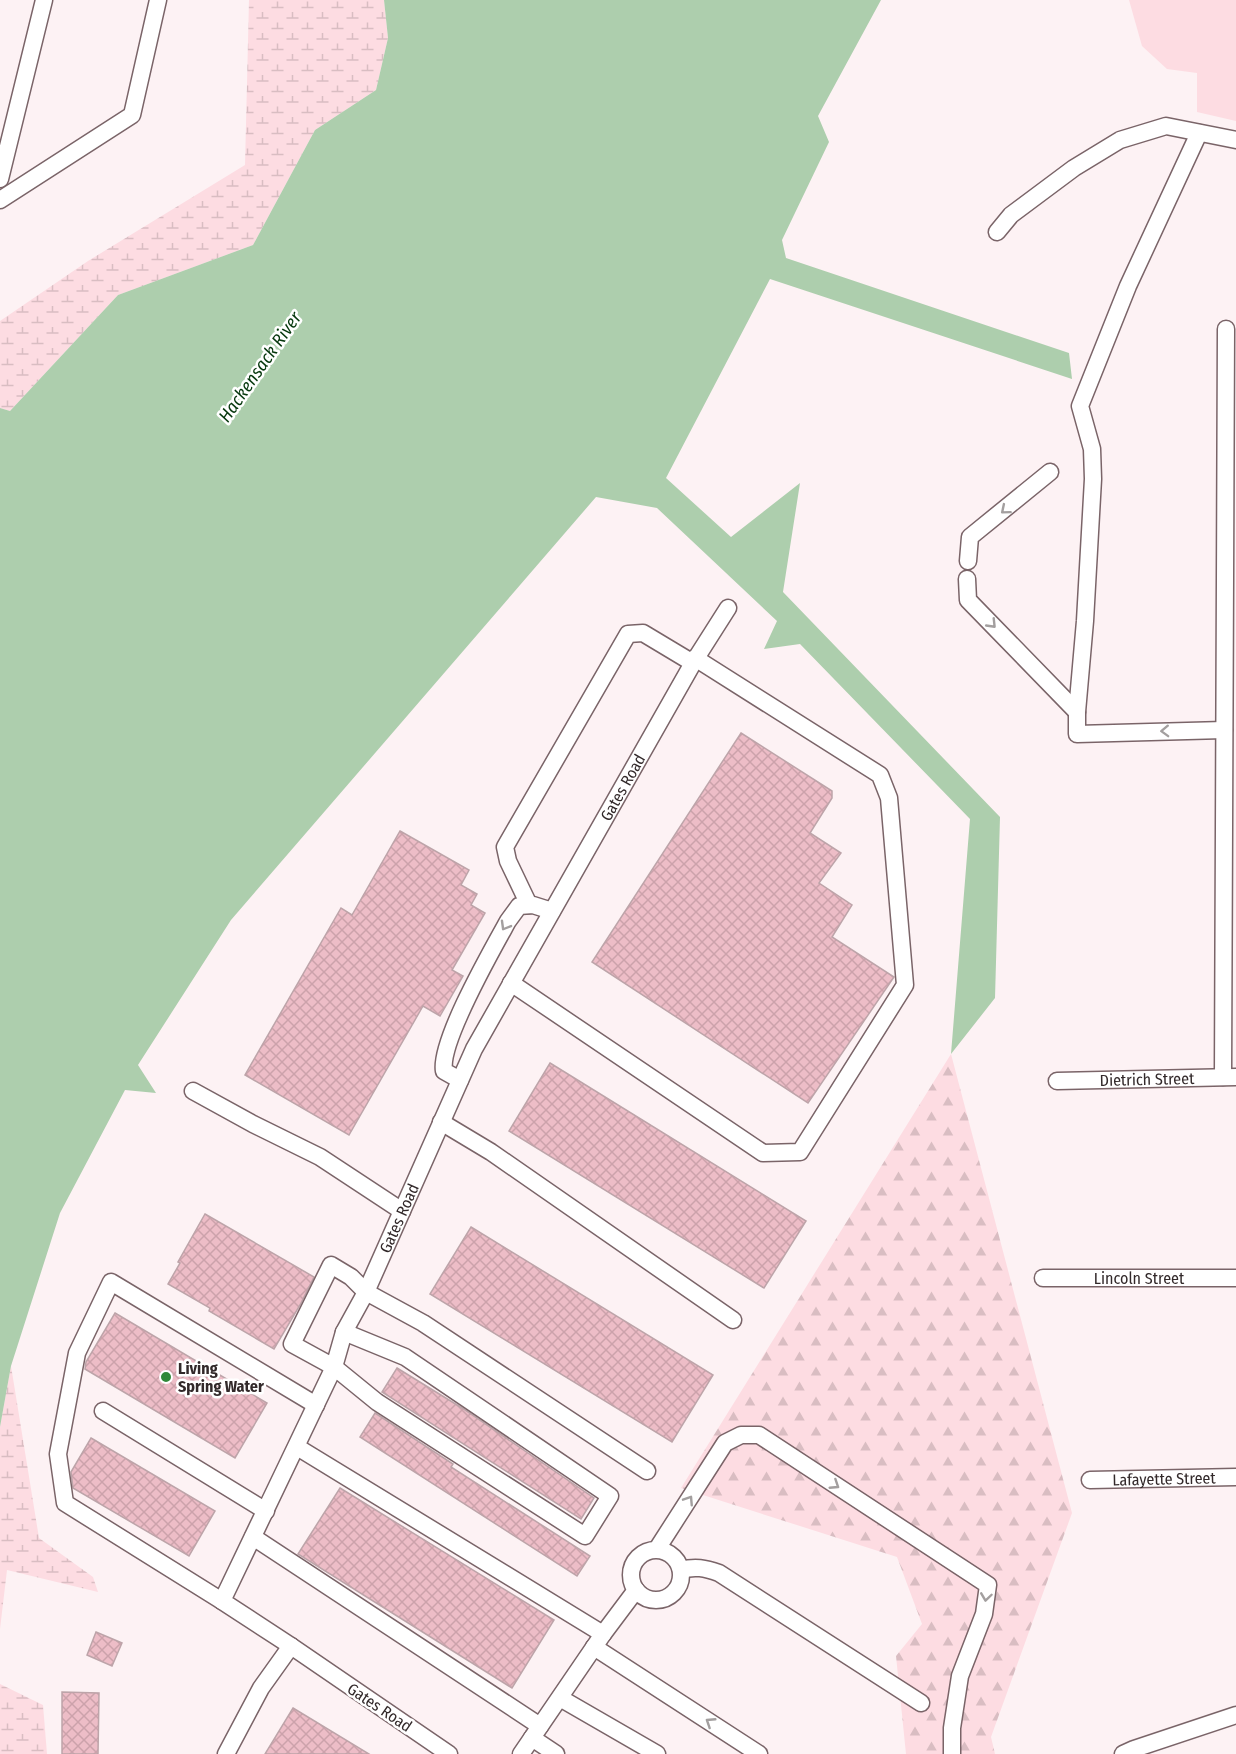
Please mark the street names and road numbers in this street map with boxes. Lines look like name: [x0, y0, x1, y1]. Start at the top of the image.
street label: Gates Road: [596, 751, 649, 824]
street label: Dietrich Street: [1100, 1069, 1195, 1090]
street label: Gates Road: [376, 1181, 423, 1256]
street label: Lincoln Street: [1094, 1269, 1185, 1288]
street label: Lafayette Street: [1112, 1468, 1217, 1490]
street label: Gates Road: [344, 1679, 416, 1736]

